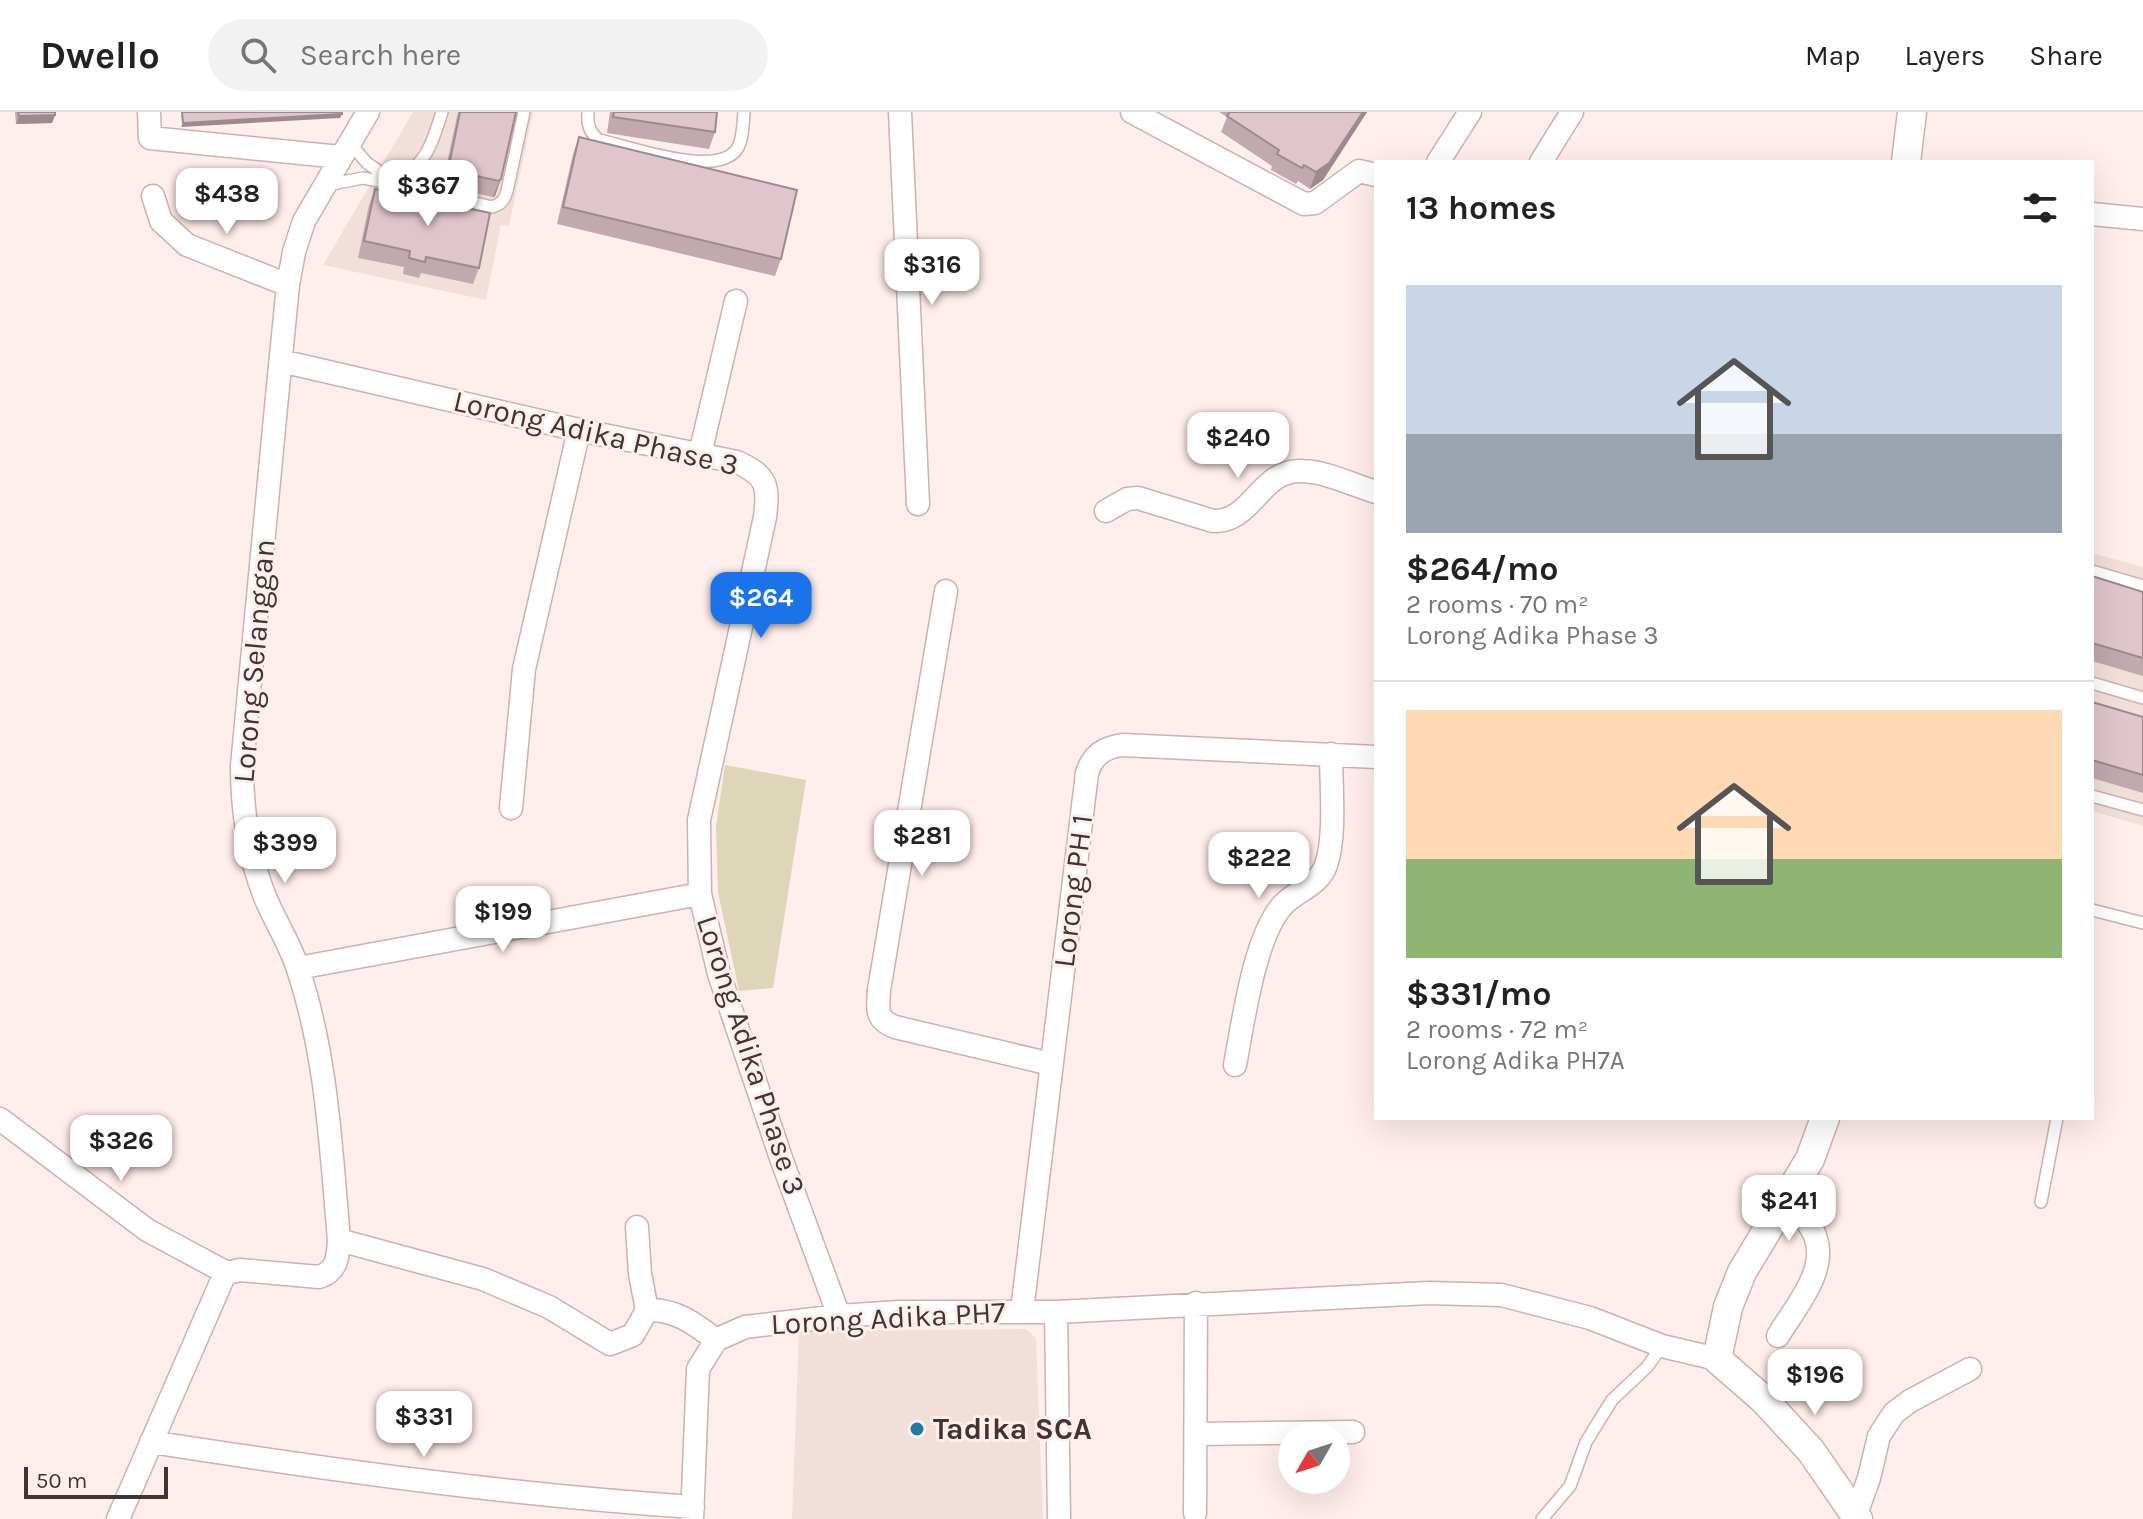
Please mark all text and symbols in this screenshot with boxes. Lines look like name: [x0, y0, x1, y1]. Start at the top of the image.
search box: [208, 19, 768, 91]
text: Dwello: [40, 33, 160, 78]
icon: search: [236, 33, 280, 77]
text: Search here: [300, 37, 461, 73]
text: Map: [1805, 39, 1860, 72]
text: Layers: [1904, 39, 1985, 72]
text: Share: [2029, 39, 2103, 72]
pin: $367: [381, 160, 475, 228]
pin: $438: [180, 168, 274, 236]
text: $367: [397, 170, 459, 201]
text: $438: [194, 178, 260, 209]
icon: filters: [2018, 186, 2062, 230]
text: 13 homes: [1406, 188, 1557, 228]
pin: $316: [885, 239, 979, 307]
text: $316: [902, 249, 962, 280]
icon: home: [1662, 337, 1806, 481]
street label: Lorong Adika Phase 3: [450, 383, 742, 483]
pin: $240: [1191, 412, 1285, 480]
text: $240: [1205, 422, 1271, 453]
street label: Lorong Selanggan: [225, 537, 283, 785]
text: $264/mo: [1406, 549, 1558, 589]
pin: $264: [714, 572, 808, 640]
text: $264: [729, 582, 793, 613]
text: 2 rooms · 70 m²: [1406, 589, 1589, 620]
text: Lorong Adika Phase 3: [1406, 620, 1659, 651]
icon: home: [1662, 762, 1806, 906]
pin: $281: [875, 810, 969, 878]
street label: Lorong PH 1: [1046, 813, 1100, 969]
pin: $399: [238, 817, 332, 885]
text: $281: [892, 820, 952, 851]
text: $399: [252, 827, 318, 858]
pin: $222: [1212, 832, 1306, 900]
text: $222: [1226, 842, 1292, 873]
pin: $199: [456, 886, 550, 954]
text: $199: [474, 896, 532, 927]
street label: Lorong Adika Phase 3: [689, 911, 813, 1199]
text: $331/mo: [1406, 974, 1551, 1014]
text: 2 rooms · 72 m²: [1406, 1014, 1588, 1045]
text: Lorong Adika PH7A: [1406, 1045, 1625, 1076]
pin: $326: [74, 1115, 168, 1183]
text: $326: [88, 1125, 154, 1156]
pin: $241: [1742, 1175, 1836, 1243]
text: $241: [1760, 1185, 1818, 1216]
street label: Lorong Adika PH7: [770, 1294, 1006, 1342]
pin: $196: [1768, 1349, 1862, 1417]
text: $196: [1786, 1359, 1844, 1390]
pin: $331: [377, 1391, 471, 1459]
text: $331: [394, 1401, 454, 1432]
place label: Tadika SCA: [933, 1411, 1092, 1447]
marker: Tadika SCA: [908, 1420, 926, 1438]
north arrow: [1278, 1422, 1350, 1494]
map controls: [1278, 1422, 1350, 1494]
scale bar: [24, 1463, 168, 1499]
text: 50 m: [36, 1468, 87, 1494]

